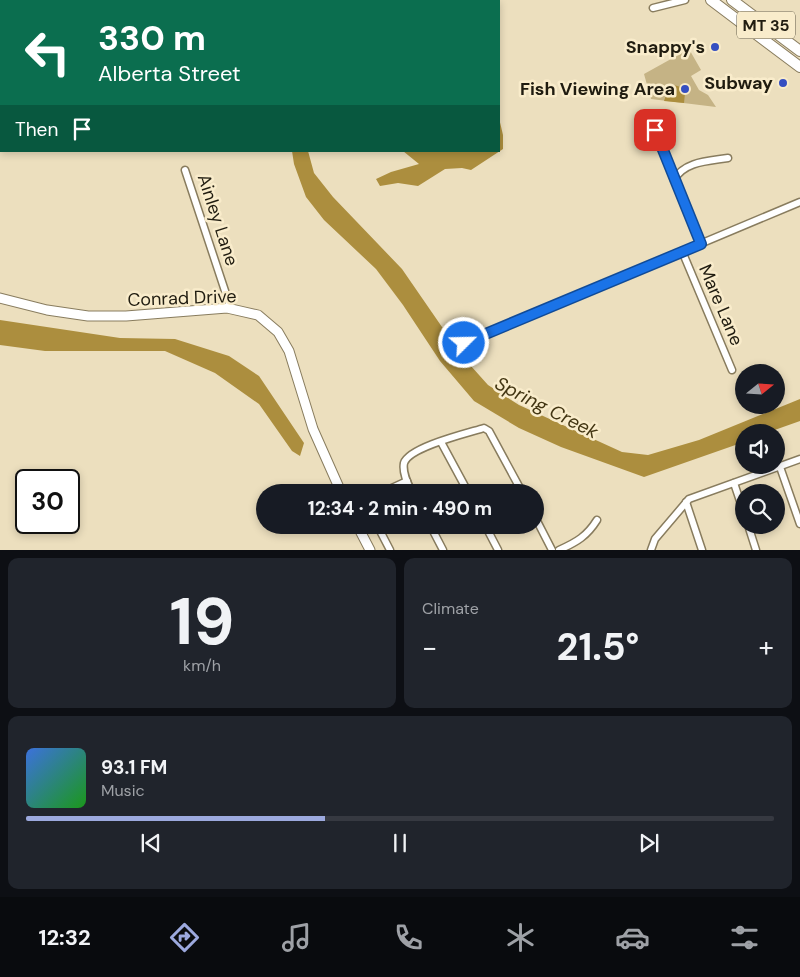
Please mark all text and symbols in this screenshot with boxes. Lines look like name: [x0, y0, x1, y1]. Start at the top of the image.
road number: MT 35: [737, 12, 795, 38]
text: 330 m: [98, 15, 206, 61]
icon: left: [15, 20, 80, 85]
place label: Snappy's: [626, 35, 705, 59]
marker: Snappy's: [709, 41, 721, 53]
text: Alberta Street: [98, 59, 241, 88]
place label: Subway: [704, 71, 773, 95]
place label: Fish Viewing Area: [520, 77, 675, 101]
marker: Subway: [777, 77, 789, 89]
marker: Fish Viewing Area: [679, 83, 691, 95]
pin: [634, 109, 676, 151]
icon: arrive: [68, 115, 96, 143]
icon: arrive: [641, 116, 669, 144]
text: Then: [15, 117, 58, 142]
street label: Ainley Lane: [192, 171, 244, 269]
street label: Mare Lane: [693, 261, 749, 349]
street label: Conrad Drive: [127, 284, 237, 312]
position arrow: [437, 316, 489, 368]
north arrow: [735, 364, 785, 414]
map controls: [735, 364, 785, 534]
water label: Spring Creek: [491, 371, 603, 444]
button: sound: [735, 424, 785, 474]
speed limit sign: 30: [15, 469, 80, 534]
button: search: [735, 484, 785, 534]
text: 12:34 · 2 min · 490 m: [308, 496, 492, 521]
text: 19: [170, 580, 234, 664]
text: Climate: [422, 598, 479, 619]
text: 21.5°: [557, 622, 639, 672]
text: −: [422, 629, 437, 666]
text: +: [759, 629, 774, 666]
text: km/h: [183, 655, 221, 676]
text: 93.1 FM: [101, 755, 167, 780]
text: Music: [101, 780, 145, 801]
icon: previous: [137, 829, 165, 857]
icon: pause: [386, 829, 414, 857]
icon: next: [635, 829, 663, 857]
icon: directions: [167, 920, 202, 955]
icon: music: [279, 920, 314, 955]
icon: phone: [391, 920, 426, 955]
icon: climate: [503, 920, 538, 955]
icon: car: [615, 920, 650, 955]
icon: filters: [727, 920, 762, 955]
text: 12:32: [38, 923, 91, 952]

